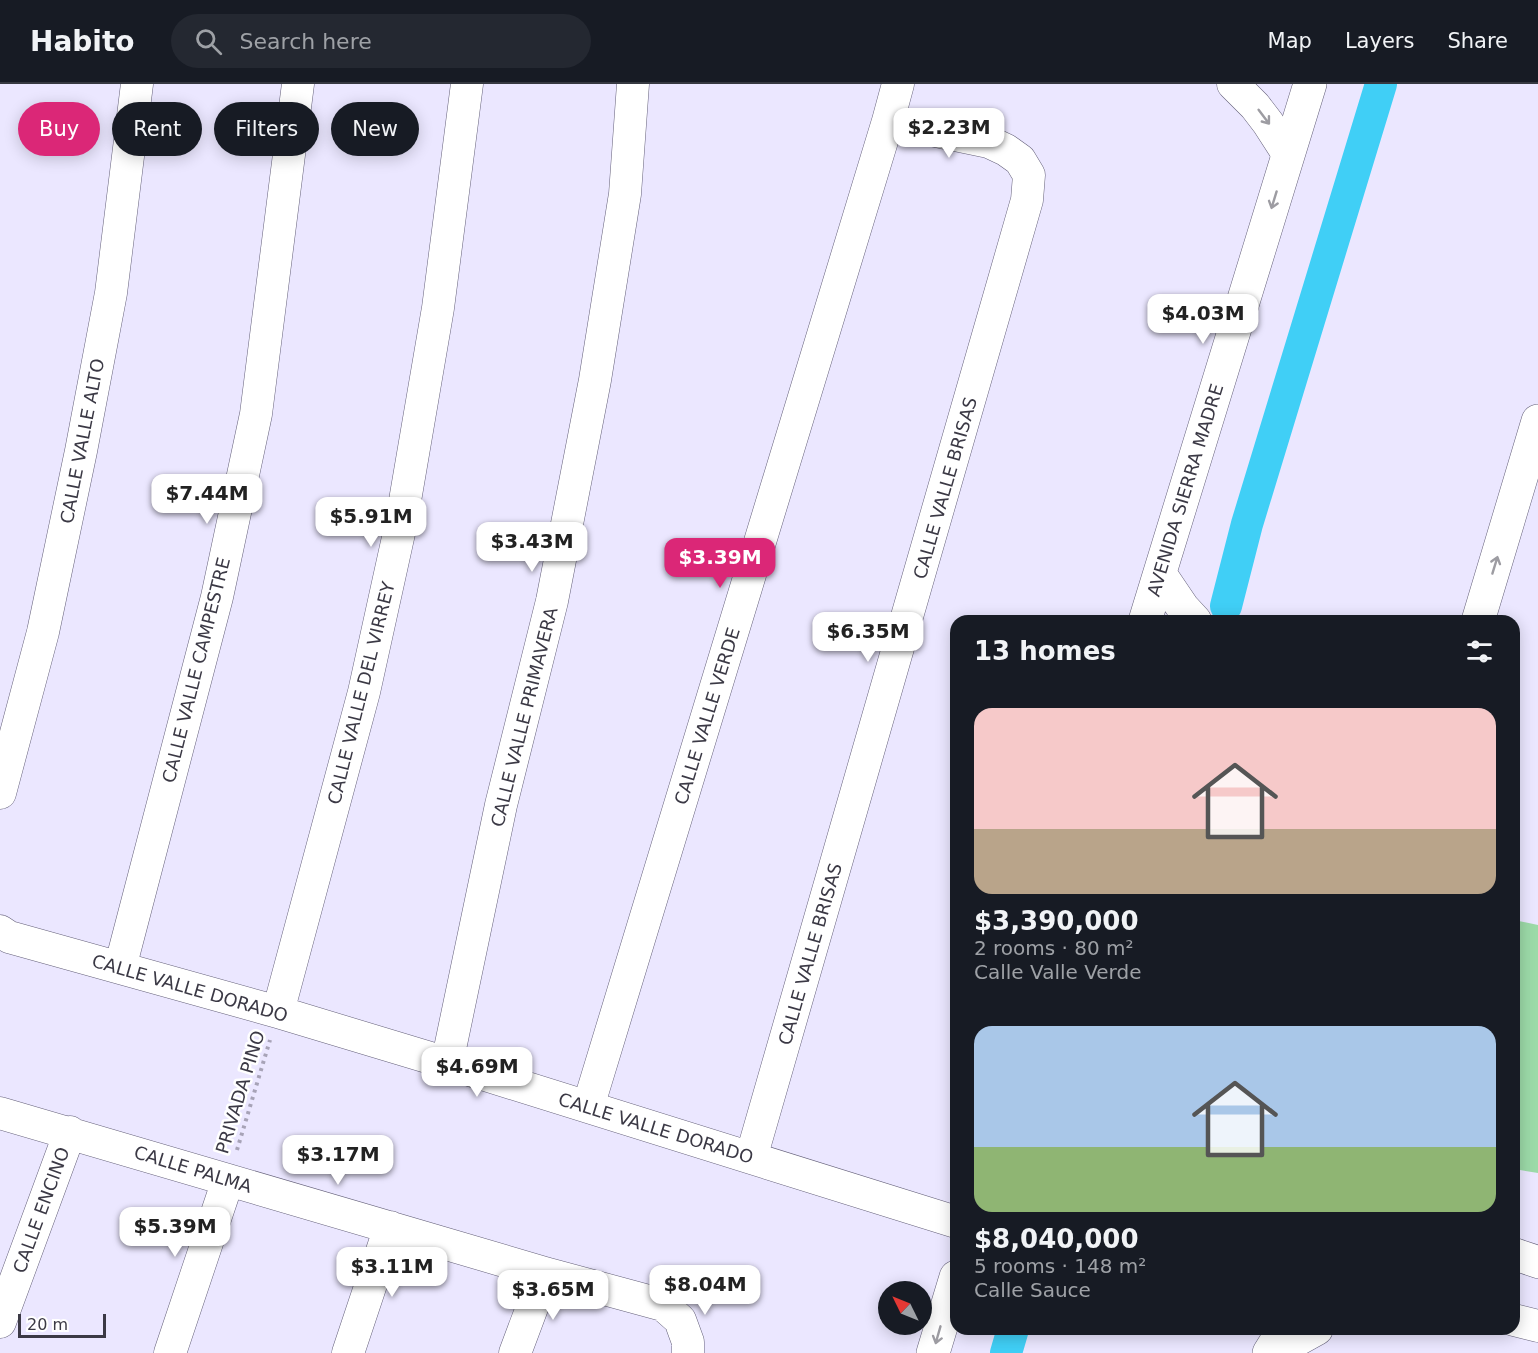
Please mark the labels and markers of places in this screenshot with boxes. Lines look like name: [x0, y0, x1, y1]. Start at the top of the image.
pin: $2.23M: [900, 108, 998, 159]
pin: $4.03M: [1154, 294, 1252, 345]
pin: $7.44M: [158, 474, 256, 525]
pin: $5.91M: [322, 497, 420, 548]
pin: $3.43M: [483, 522, 581, 573]
pin: $3.39M: [671, 538, 769, 589]
pin: $6.35M: [819, 612, 917, 663]
pin: $4.69M: [428, 1047, 526, 1098]
pin: $3.17M: [289, 1135, 387, 1186]
pin: $5.39M: [126, 1207, 224, 1258]
pin: $3.11M: [343, 1247, 441, 1298]
pin: $8.04M: [656, 1265, 754, 1316]
pin: $3.65M: [504, 1270, 602, 1321]

